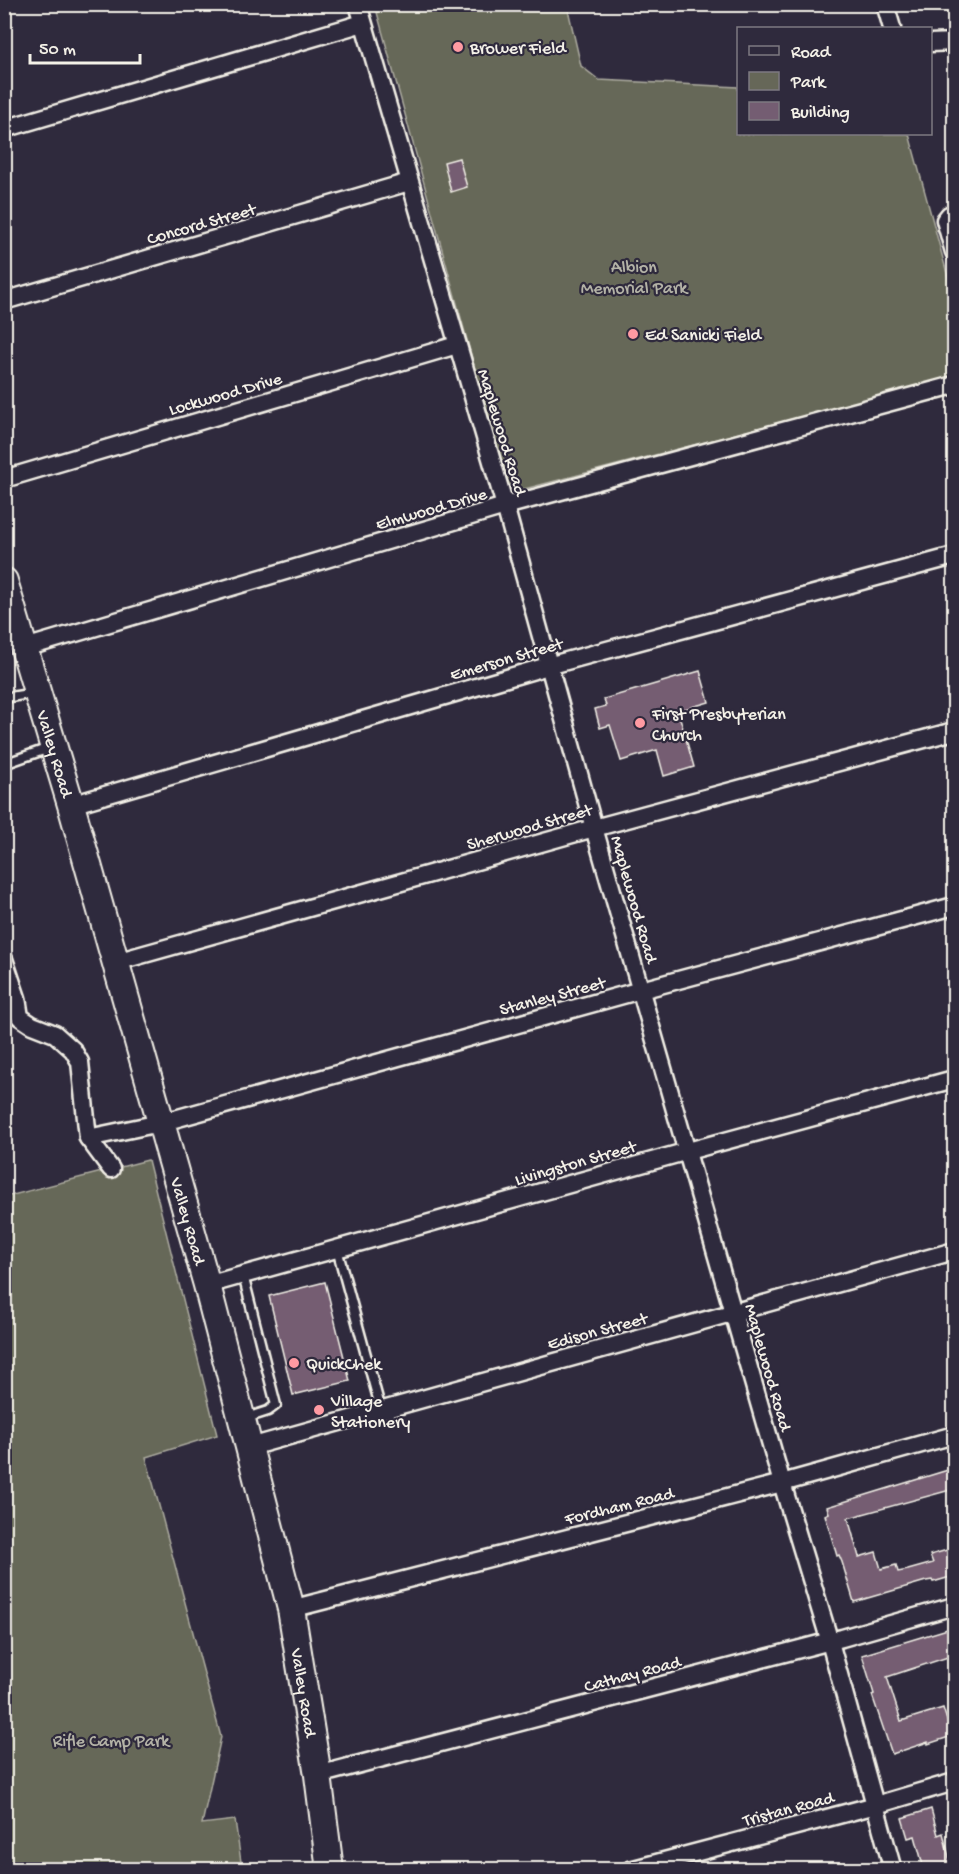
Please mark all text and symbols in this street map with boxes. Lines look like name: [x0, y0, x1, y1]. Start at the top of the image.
scale bar: [30, 27, 140, 65]
legend: [737, 27, 932, 135]
place label: Brower Field: [469, 39, 567, 60]
text: 50 m: [39, 40, 76, 61]
marker: Brower Field: [451, 40, 465, 54]
text: Road: [791, 43, 832, 64]
text: Park: [790, 73, 827, 94]
text: Building: [790, 103, 850, 124]
street label: Concord Street: [145, 199, 260, 251]
park label: Albion Memorial Park: [581, 258, 689, 300]
place label: Ed Sanicki Field: [645, 326, 763, 347]
marker: Ed Sanicki Field: [626, 327, 640, 341]
street label: Maplewood Road: [471, 367, 530, 500]
street label: Lockwood Drive: [167, 369, 285, 422]
street label: Elmwood Drive: [374, 484, 490, 536]
street label: Emerson Street: [448, 634, 567, 687]
place label: First Presbyterian Church: [651, 705, 786, 747]
street label: Valley Road: [30, 707, 77, 802]
marker: First Presbyterian Church: [633, 716, 647, 730]
street label: Sherwood Street: [465, 800, 596, 856]
street label: Maplewood Road: [604, 834, 661, 967]
street label: Stanley Street: [497, 973, 609, 1022]
street label: Livingston Street: [513, 1137, 640, 1192]
street label: Valley Road: [164, 1175, 209, 1269]
street label: Maplewood Road: [738, 1302, 795, 1435]
street label: Edison Street: [545, 1309, 651, 1356]
place label: QuickChek: [306, 1355, 383, 1376]
marker: QuickChek: [287, 1356, 301, 1370]
place label: Village Stationery: [330, 1392, 410, 1434]
marker: Village Stationery: [312, 1403, 326, 1417]
street label: Fordham Road: [562, 1483, 678, 1531]
street label: Valley Road: [284, 1646, 320, 1740]
street label: Cathay Road: [582, 1652, 685, 1698]
park label: Rifle Camp Park: [53, 1732, 171, 1753]
street label: Tristan Road: [740, 1788, 838, 1833]

